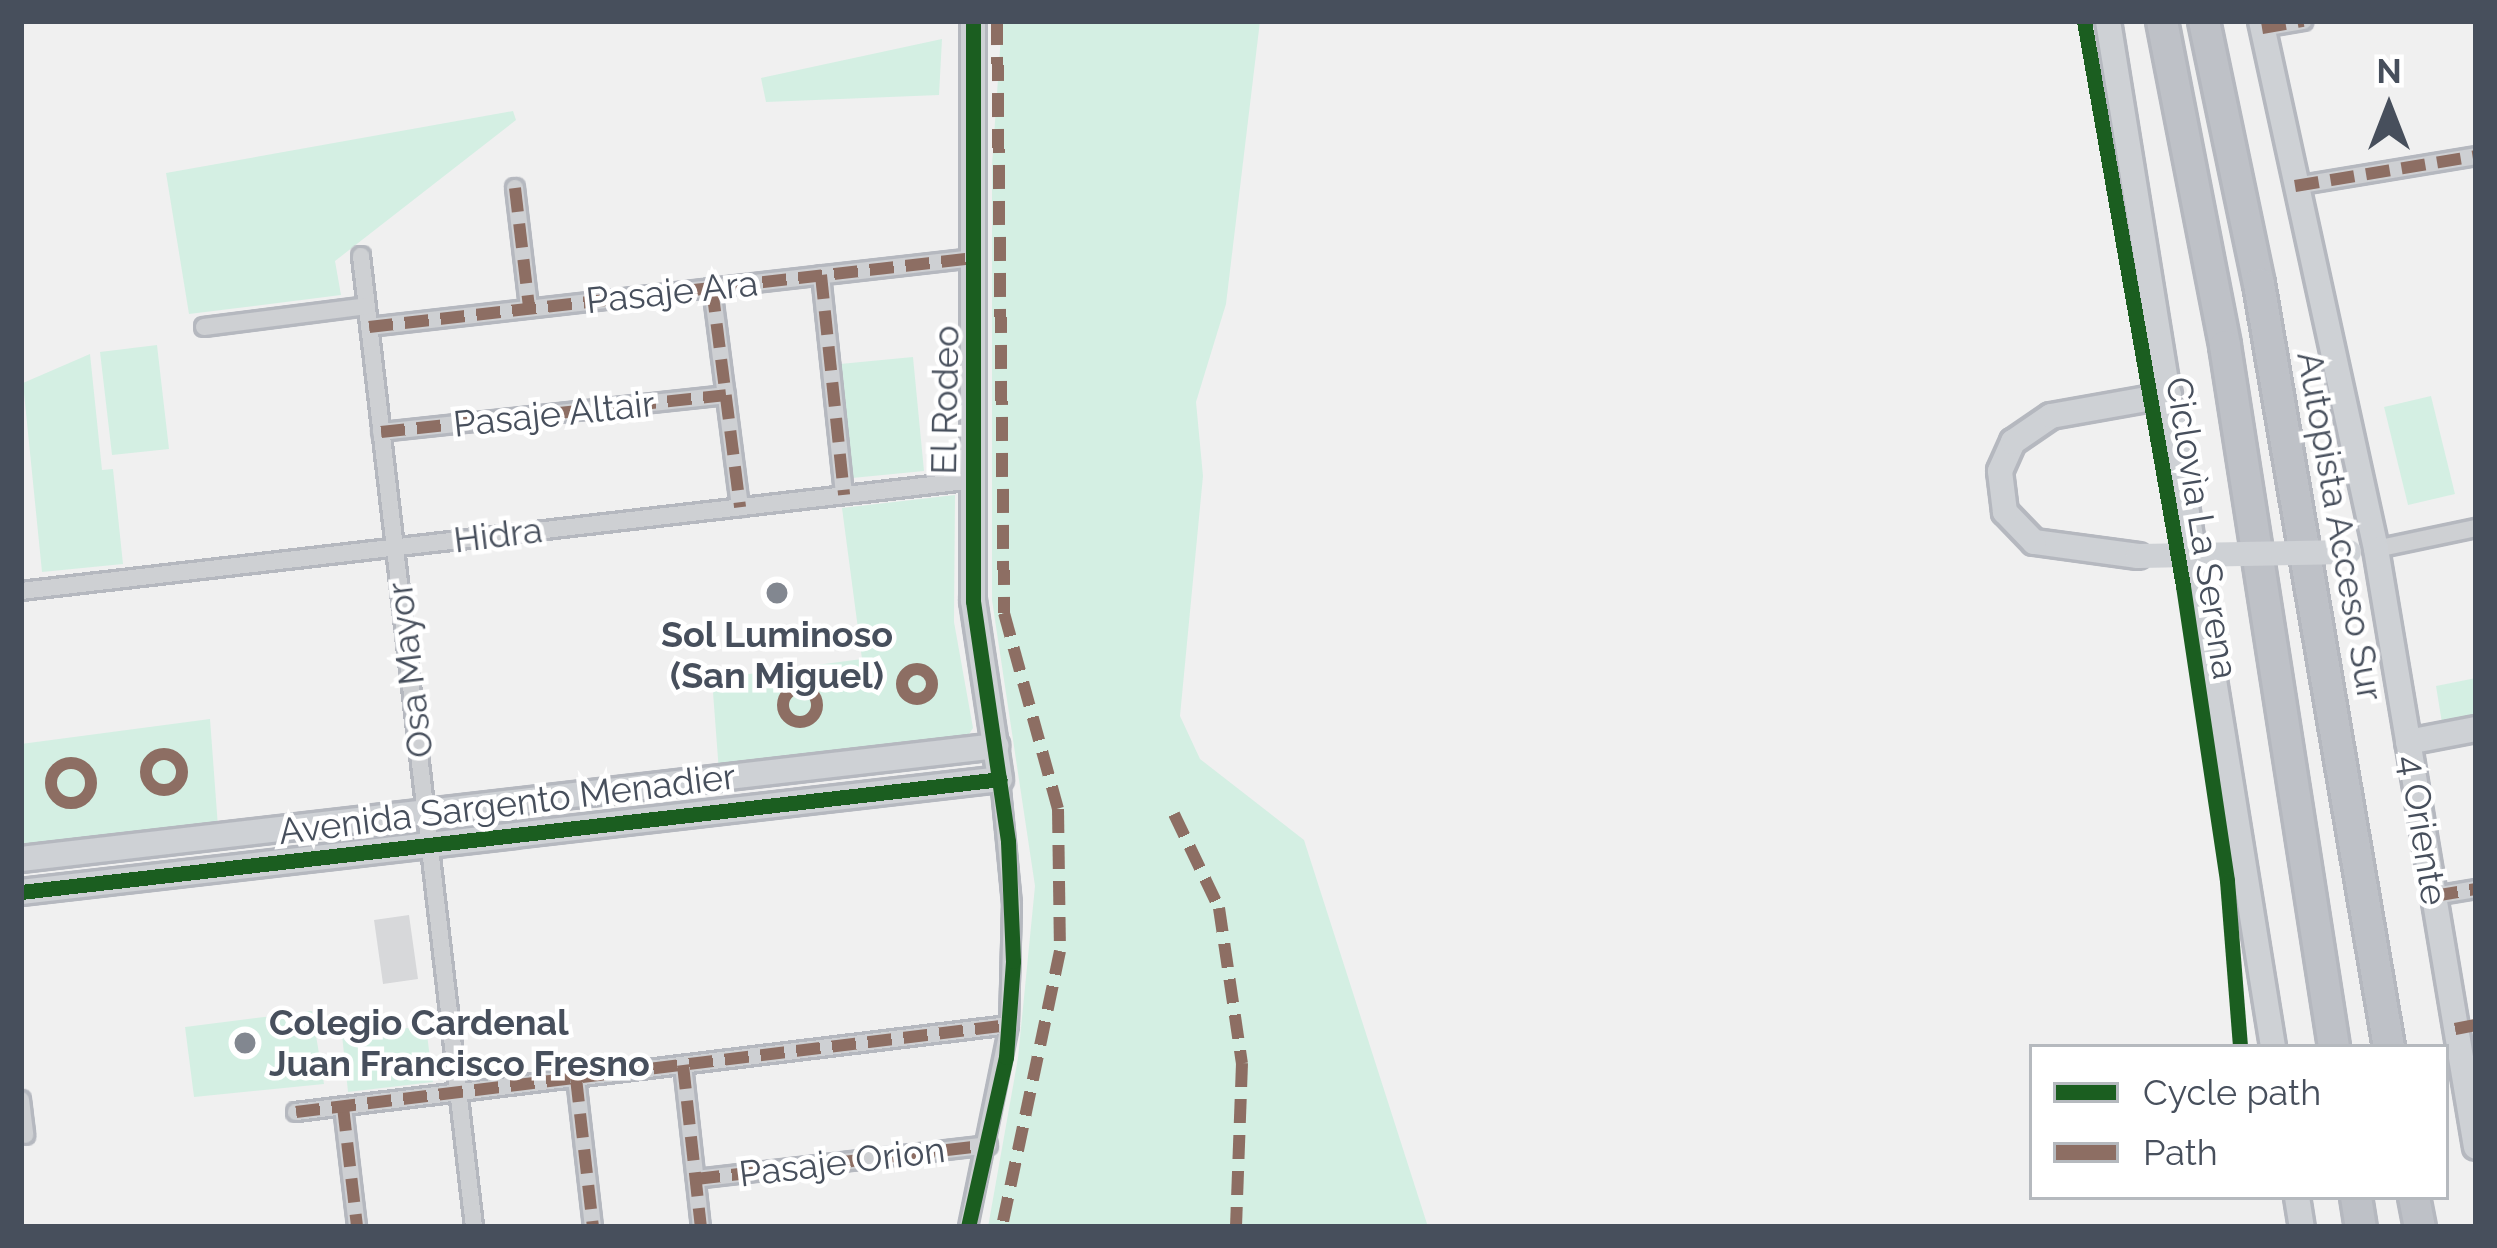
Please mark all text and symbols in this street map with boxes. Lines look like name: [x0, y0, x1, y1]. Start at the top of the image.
north arrow: [2329, 48, 2449, 168]
text: N: [2376, 52, 2402, 91]
street label: Pasaje Ara: [583, 261, 761, 323]
street label: El Rodeo: [922, 325, 968, 475]
street label: Autopista Acceso Sur: [2288, 348, 2392, 704]
street label: Ciclovìa La Serena: [2157, 374, 2247, 682]
street label: Pasaje Altair: [451, 382, 657, 446]
street label: Hidra: [451, 508, 545, 562]
street label: Osa Mayor: [378, 580, 442, 760]
marker: Sol Luminoso (San Miguel): [764, 580, 790, 606]
place label: Sol Luminoso (San Miguel): [660, 612, 894, 697]
street label: 4 Oriente: [2390, 752, 2456, 908]
street label: Avenida Sargento Menadier: [276, 755, 738, 853]
place label: Colegio Cardenal Juan Francisco Fresno: [269, 1000, 650, 1085]
marker: Colegio Cardenal Juan Francisco Fresno: [232, 1030, 258, 1056]
legend: [2029, 1044, 2449, 1200]
text: Cycle path: [2143, 1071, 2321, 1113]
street label: Pasaje Orion: [737, 1128, 947, 1196]
text: Path: [2143, 1131, 2218, 1173]

